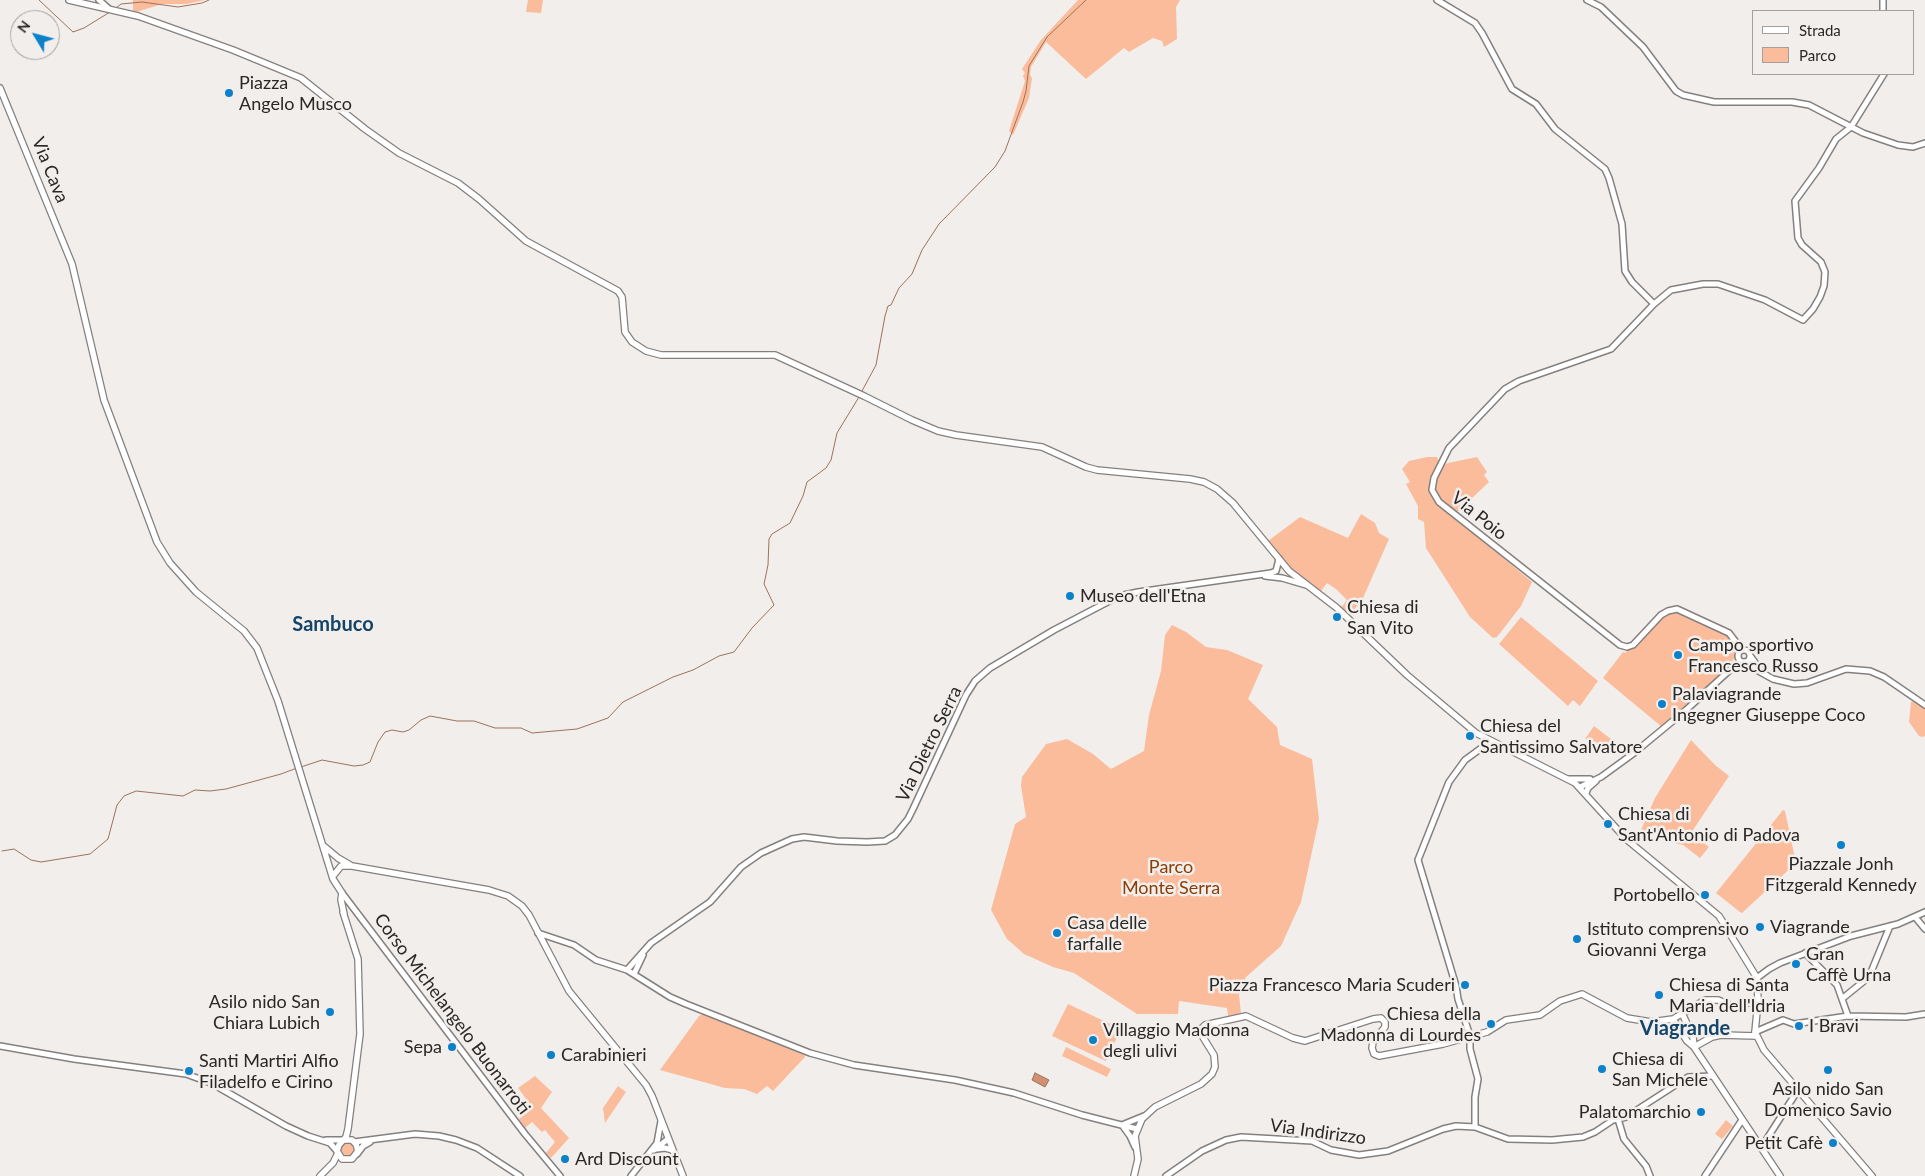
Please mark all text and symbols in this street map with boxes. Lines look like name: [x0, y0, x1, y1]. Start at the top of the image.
north arrow: [10, 10, 60, 60]
legend: [1752, 10, 1915, 75]
text: N: [13, 17, 33, 36]
text: Strada: [1799, 21, 1841, 39]
text: Parco: [1799, 46, 1836, 64]
place label: Piazza Angelo Musco: [239, 72, 352, 115]
marker: Piazza Angelo Musco: [223, 87, 235, 99]
street label: Via Cava: [27, 134, 73, 206]
street label: Via Poio: [1447, 487, 1511, 545]
place label: Museo dell'Etna: [1080, 585, 1206, 607]
marker: Museo dell'Etna: [1064, 590, 1076, 602]
place label: Chiesa di San Vito: [1347, 596, 1419, 638]
marker: Chiesa di San Vito: [1331, 611, 1343, 623]
district label: Sambuco: [292, 613, 374, 637]
place label: Campo sportivo Francesco Russo: [1688, 634, 1819, 676]
marker: Campo sportivo Francesco Russo: [1672, 649, 1684, 661]
street label: Via Dietro Serra: [892, 683, 966, 805]
place label: Palaviagrande Ingegner Giuseppe Coco: [1672, 683, 1865, 726]
marker: Palaviagrande Ingegner Giuseppe Coco: [1656, 698, 1668, 710]
place label: Chiesa del Santissimo Salvatore: [1480, 715, 1642, 758]
marker: Chiesa del Santissimo Salvatore: [1464, 730, 1476, 742]
place label: Chiesa di Sant'Antonio di Padova: [1618, 803, 1800, 846]
marker: Chiesa di Sant'Antonio di Padova: [1602, 818, 1614, 830]
marker: Piazzale Jonh Fitzgerald Kennedy: [1835, 839, 1847, 851]
place label: Piazzale Jonh Fitzgerald Kennedy: [1765, 853, 1917, 896]
park label: Parco Monte Serra: [1122, 856, 1220, 899]
place label: Portobello: [1613, 884, 1695, 906]
marker: Portobello: [1699, 889, 1711, 901]
street label: Corso Michelangelo Buonarroti: [369, 909, 535, 1119]
place label: Casa delle farfalle: [1067, 912, 1147, 954]
place label: Viagrande: [1770, 916, 1850, 938]
place label: Istituto comprensivo Giovanni Verga: [1587, 918, 1749, 961]
marker: Viagrande: [1754, 921, 1766, 933]
marker: Casa delle farfalle: [1051, 927, 1063, 939]
marker: Istituto comprensivo Giovanni Verga: [1571, 933, 1583, 945]
place label: Gran Caffè Urna: [1806, 943, 1891, 986]
marker: Gran Caffè Urna: [1790, 958, 1802, 970]
place label: Piazza Francesco Maria Scuderi: [1209, 974, 1455, 996]
place label: Chiesa di Santa Maria dell'Idria: [1669, 974, 1789, 1016]
marker: Piazza Francesco Maria Scuderi: [1459, 979, 1471, 991]
marker: Chiesa di Santa Maria dell'Idria: [1653, 989, 1665, 1001]
place label: Asilo nido San Chiara Lubich: [209, 991, 320, 1034]
place label: Chiesa della Madonna di Lourdes: [1320, 1003, 1481, 1046]
marker: Asilo nido San Chiara Lubich: [324, 1006, 336, 1018]
place label: I Bravi: [1809, 1015, 1859, 1037]
district label: Viagrande: [1640, 1017, 1730, 1041]
marker: Chiesa della Madonna di Lourdes: [1485, 1018, 1497, 1030]
place label: Villaggio Madonna degli ulivi: [1103, 1019, 1249, 1062]
marker: I Bravi: [1793, 1020, 1805, 1032]
marker: Villaggio Madonna degli ulivi: [1087, 1034, 1099, 1046]
place label: Sepa: [404, 1036, 442, 1058]
marker: Sepa: [446, 1041, 458, 1053]
place label: Carabinieri: [561, 1044, 646, 1066]
place label: Chiesa di San Michele: [1612, 1048, 1708, 1090]
marker: Carabinieri: [545, 1049, 557, 1061]
place label: Santi Martiri Alfio Filadelfo e Cirino: [199, 1050, 339, 1092]
marker: Chiesa di San Michele: [1596, 1063, 1608, 1075]
marker: Asilo nido San Domenico Savio: [1822, 1064, 1834, 1076]
marker: Santi Martiri Alfio Filadelfo e Cirino: [183, 1065, 195, 1077]
place label: Asilo nido San Domenico Savio: [1764, 1078, 1892, 1120]
place label: Palatomarchio: [1579, 1101, 1691, 1123]
marker: Palatomarchio: [1695, 1106, 1707, 1118]
street label: Via Indirizzo: [1269, 1115, 1367, 1149]
place label: Petit Cafè: [1745, 1132, 1823, 1154]
marker: Petit Cafè: [1827, 1137, 1839, 1149]
place label: Ard Discount: [575, 1148, 679, 1170]
marker: Ard Discount: [559, 1153, 571, 1165]

